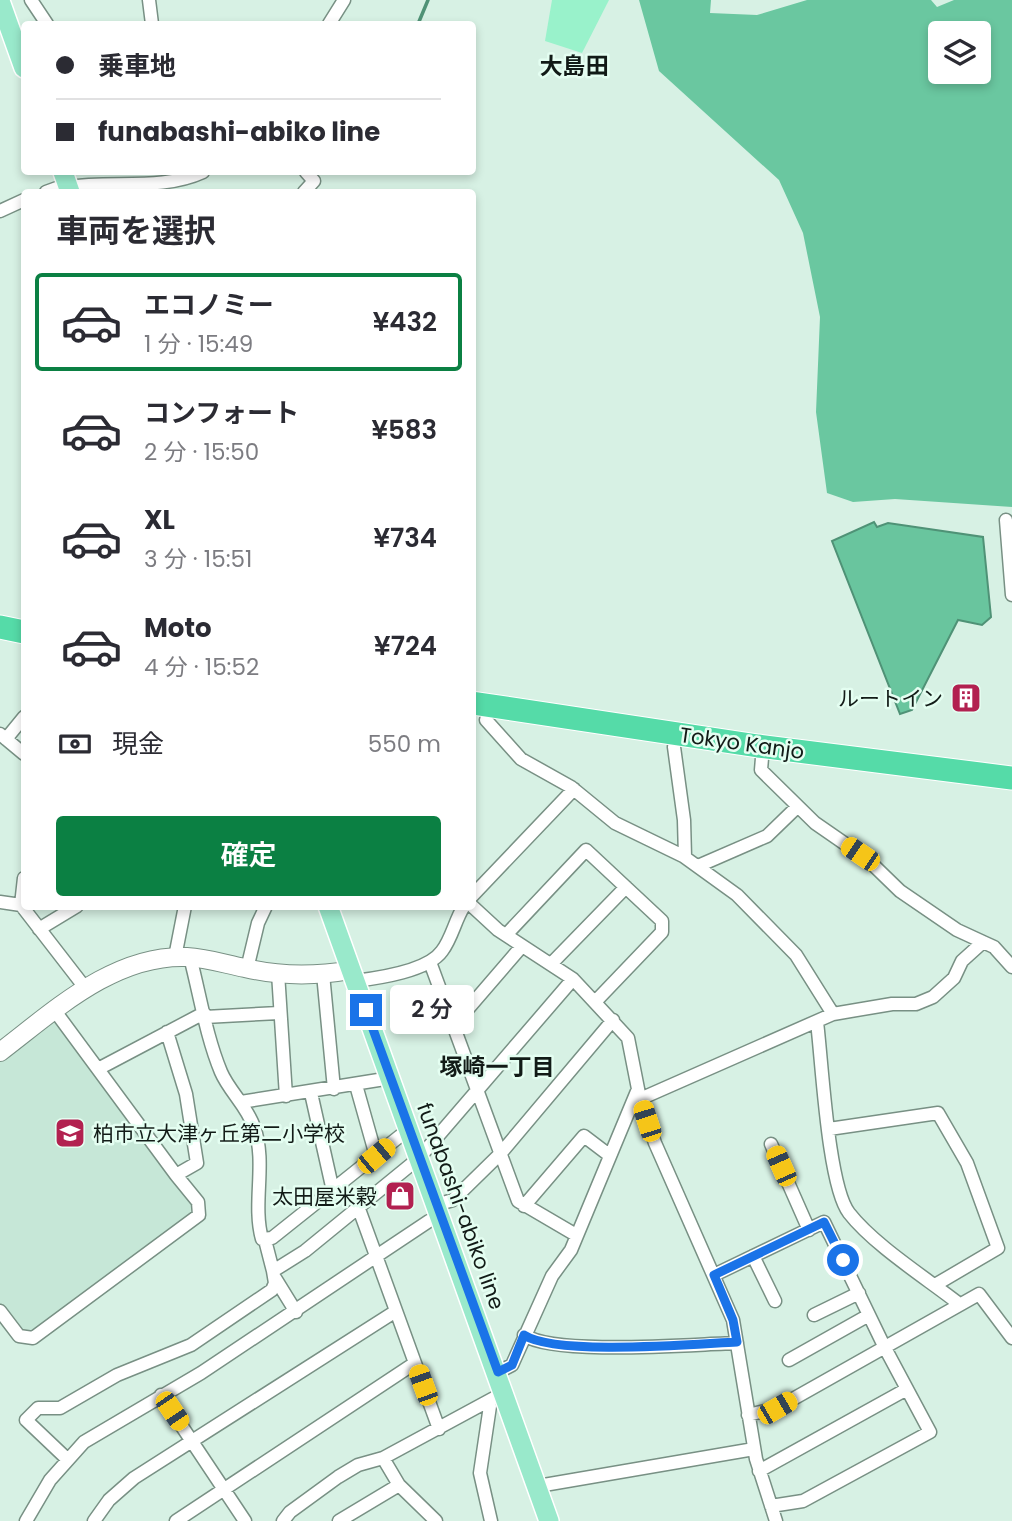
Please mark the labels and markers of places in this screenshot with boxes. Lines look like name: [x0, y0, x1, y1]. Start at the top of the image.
building icon: ルートイン: [949, 681, 983, 715]
place label: ルートイン: [838, 684, 943, 713]
school or university icon: 柏市立大津ヶ丘第二小学校: [53, 1116, 87, 1150]
place label: 柏市立大津ヶ丘第二小学校: [93, 1119, 345, 1148]
shop icon: 太田屋米穀: [383, 1179, 417, 1213]
place label: 太田屋米穀: [272, 1182, 377, 1211]

